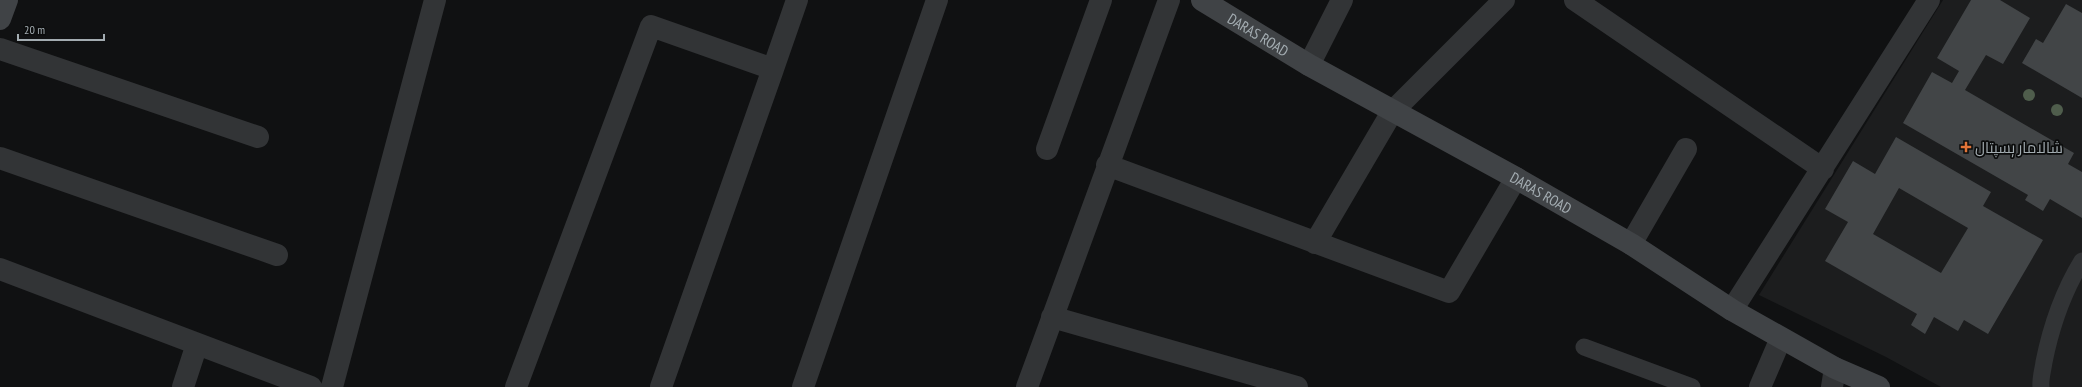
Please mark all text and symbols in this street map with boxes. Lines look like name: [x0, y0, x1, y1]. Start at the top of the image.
street label: DARAS ROAD: [1224, 9, 1292, 60]
scale bar: [18, 16, 104, 42]
text: 20 m: [24, 22, 45, 37]
place label: شالامار ہسپتال: [1975, 138, 2063, 158]
marker: شالامار ہسپتال: [1960, 141, 1972, 153]
street label: DARAS ROAD: [1507, 167, 1575, 218]

